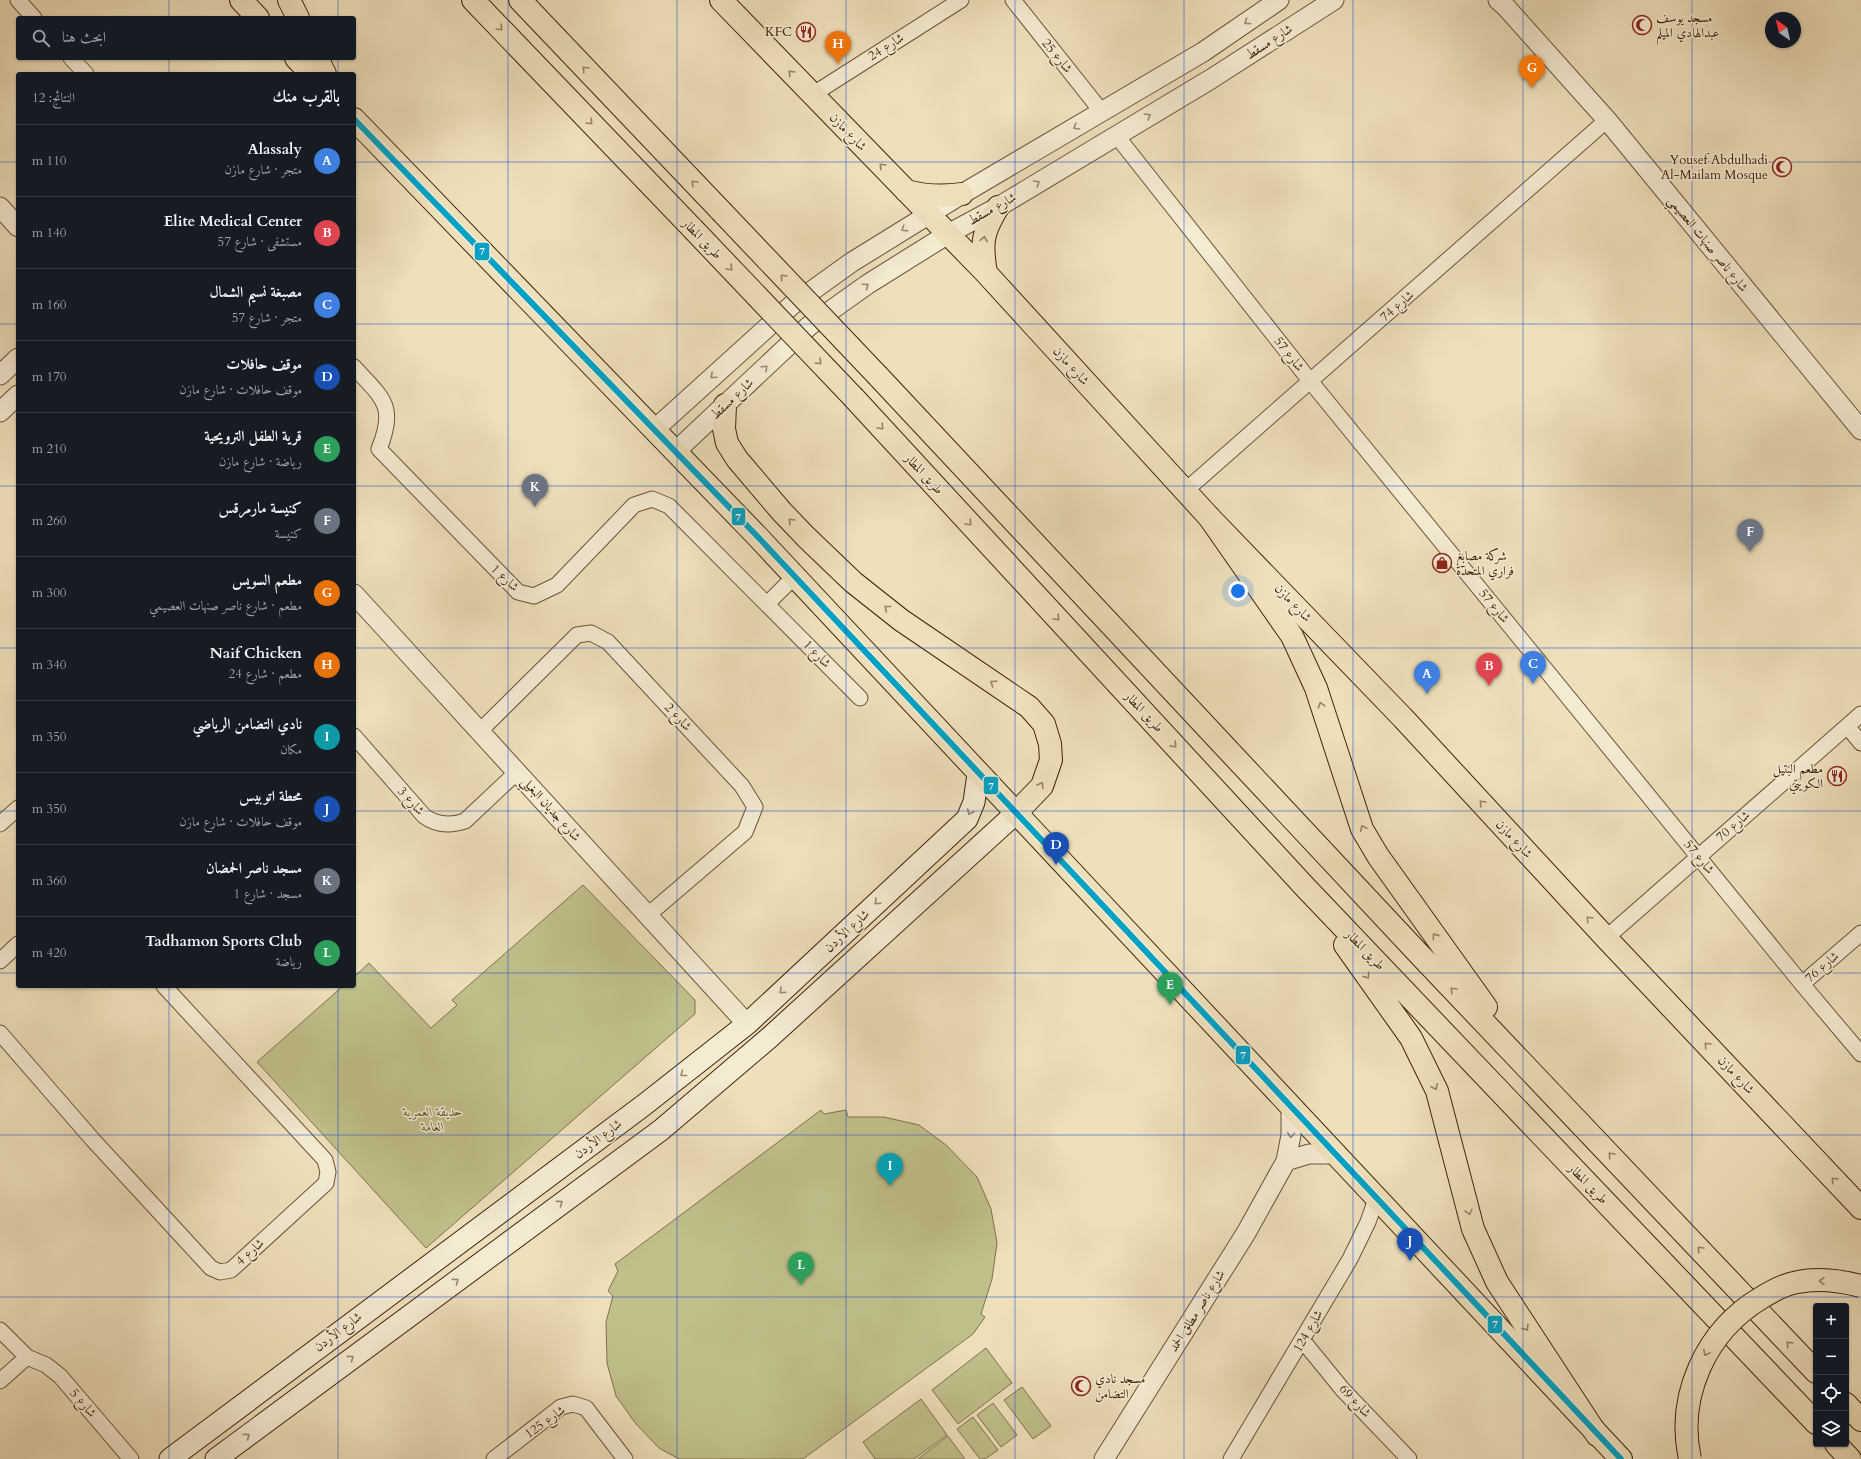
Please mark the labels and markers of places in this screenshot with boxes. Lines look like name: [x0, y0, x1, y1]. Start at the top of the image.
place label: مسجد يوسف عبدالهادي الميلم: [1656, 9, 1720, 46]
mosque icon: مسجد يوسف عبدالهادي الميلم: [1631, 14, 1653, 36]
restaurant icon: KFC: [795, 21, 817, 43]
place label: KFC: [765, 23, 792, 41]
pin: H: [825, 31, 851, 64]
pin: G: [1519, 55, 1545, 88]
place label: Yousef Abdulhadi Al-Mailam Mosque: [1661, 151, 1768, 184]
mosque icon: Yousef Abdulhadi Al-Mailam Mosque: [1771, 156, 1793, 178]
pin: K: [522, 474, 548, 507]
pin: F: [1737, 519, 1763, 552]
place label: شركة مصابغ فراري المتحدة: [1456, 547, 1514, 581]
shop icon: شركة مصابغ فراري المتحدة: [1431, 552, 1453, 574]
pin: C: [1520, 651, 1546, 684]
pin: B: [1476, 653, 1502, 686]
pin: A: [1414, 661, 1440, 694]
place label: مطعم البتيل الكويتي: [1773, 760, 1823, 795]
restaurant icon: مطعم البتيل الكويتي: [1826, 765, 1848, 787]
pin: D: [1043, 832, 1069, 865]
pin: E: [1157, 972, 1183, 1005]
pin: I: [877, 1153, 903, 1186]
pin: J: [1397, 1228, 1423, 1261]
pin: L: [788, 1252, 814, 1285]
place label: مسجد نادي التضامن: [1095, 1370, 1145, 1403]
mosque icon: مسجد نادي التضامن: [1070, 1375, 1092, 1397]

